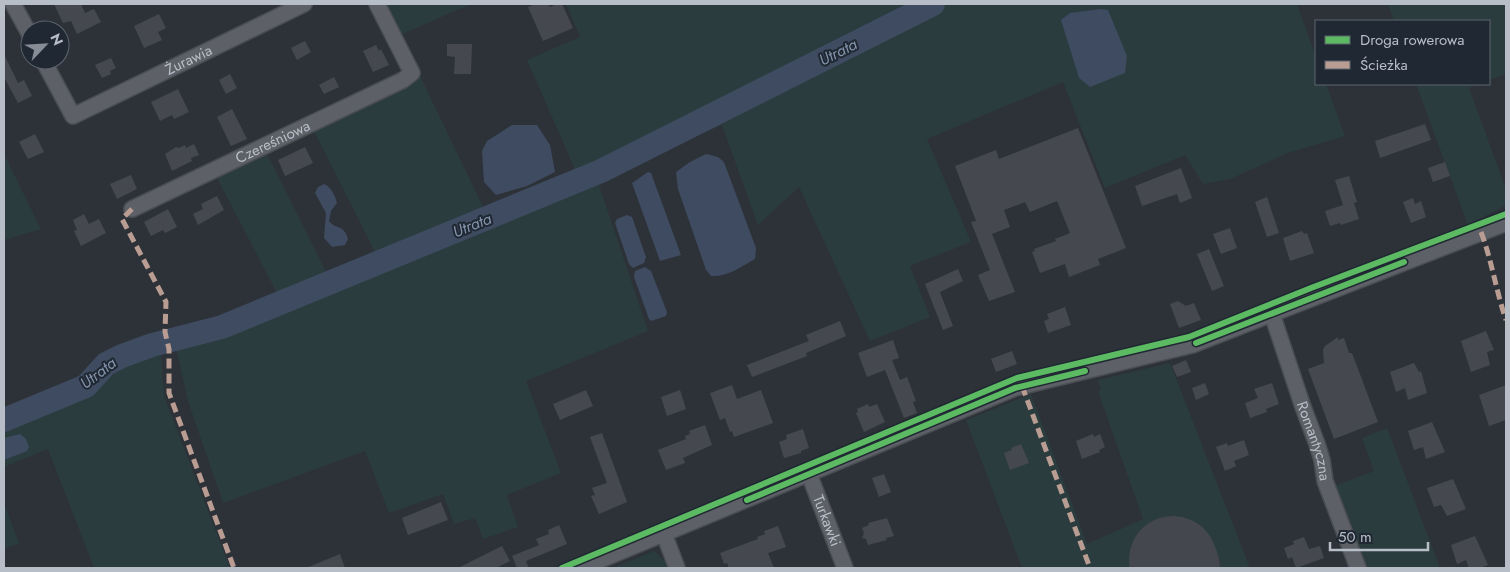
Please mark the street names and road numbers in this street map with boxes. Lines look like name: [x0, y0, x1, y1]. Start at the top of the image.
street label: Żurawia: [161, 39, 216, 81]
street label: Czereśniowa: [232, 115, 314, 169]
street label: Romantyczna: [1291, 398, 1336, 482]
street label: Turkawki: [807, 492, 847, 550]

